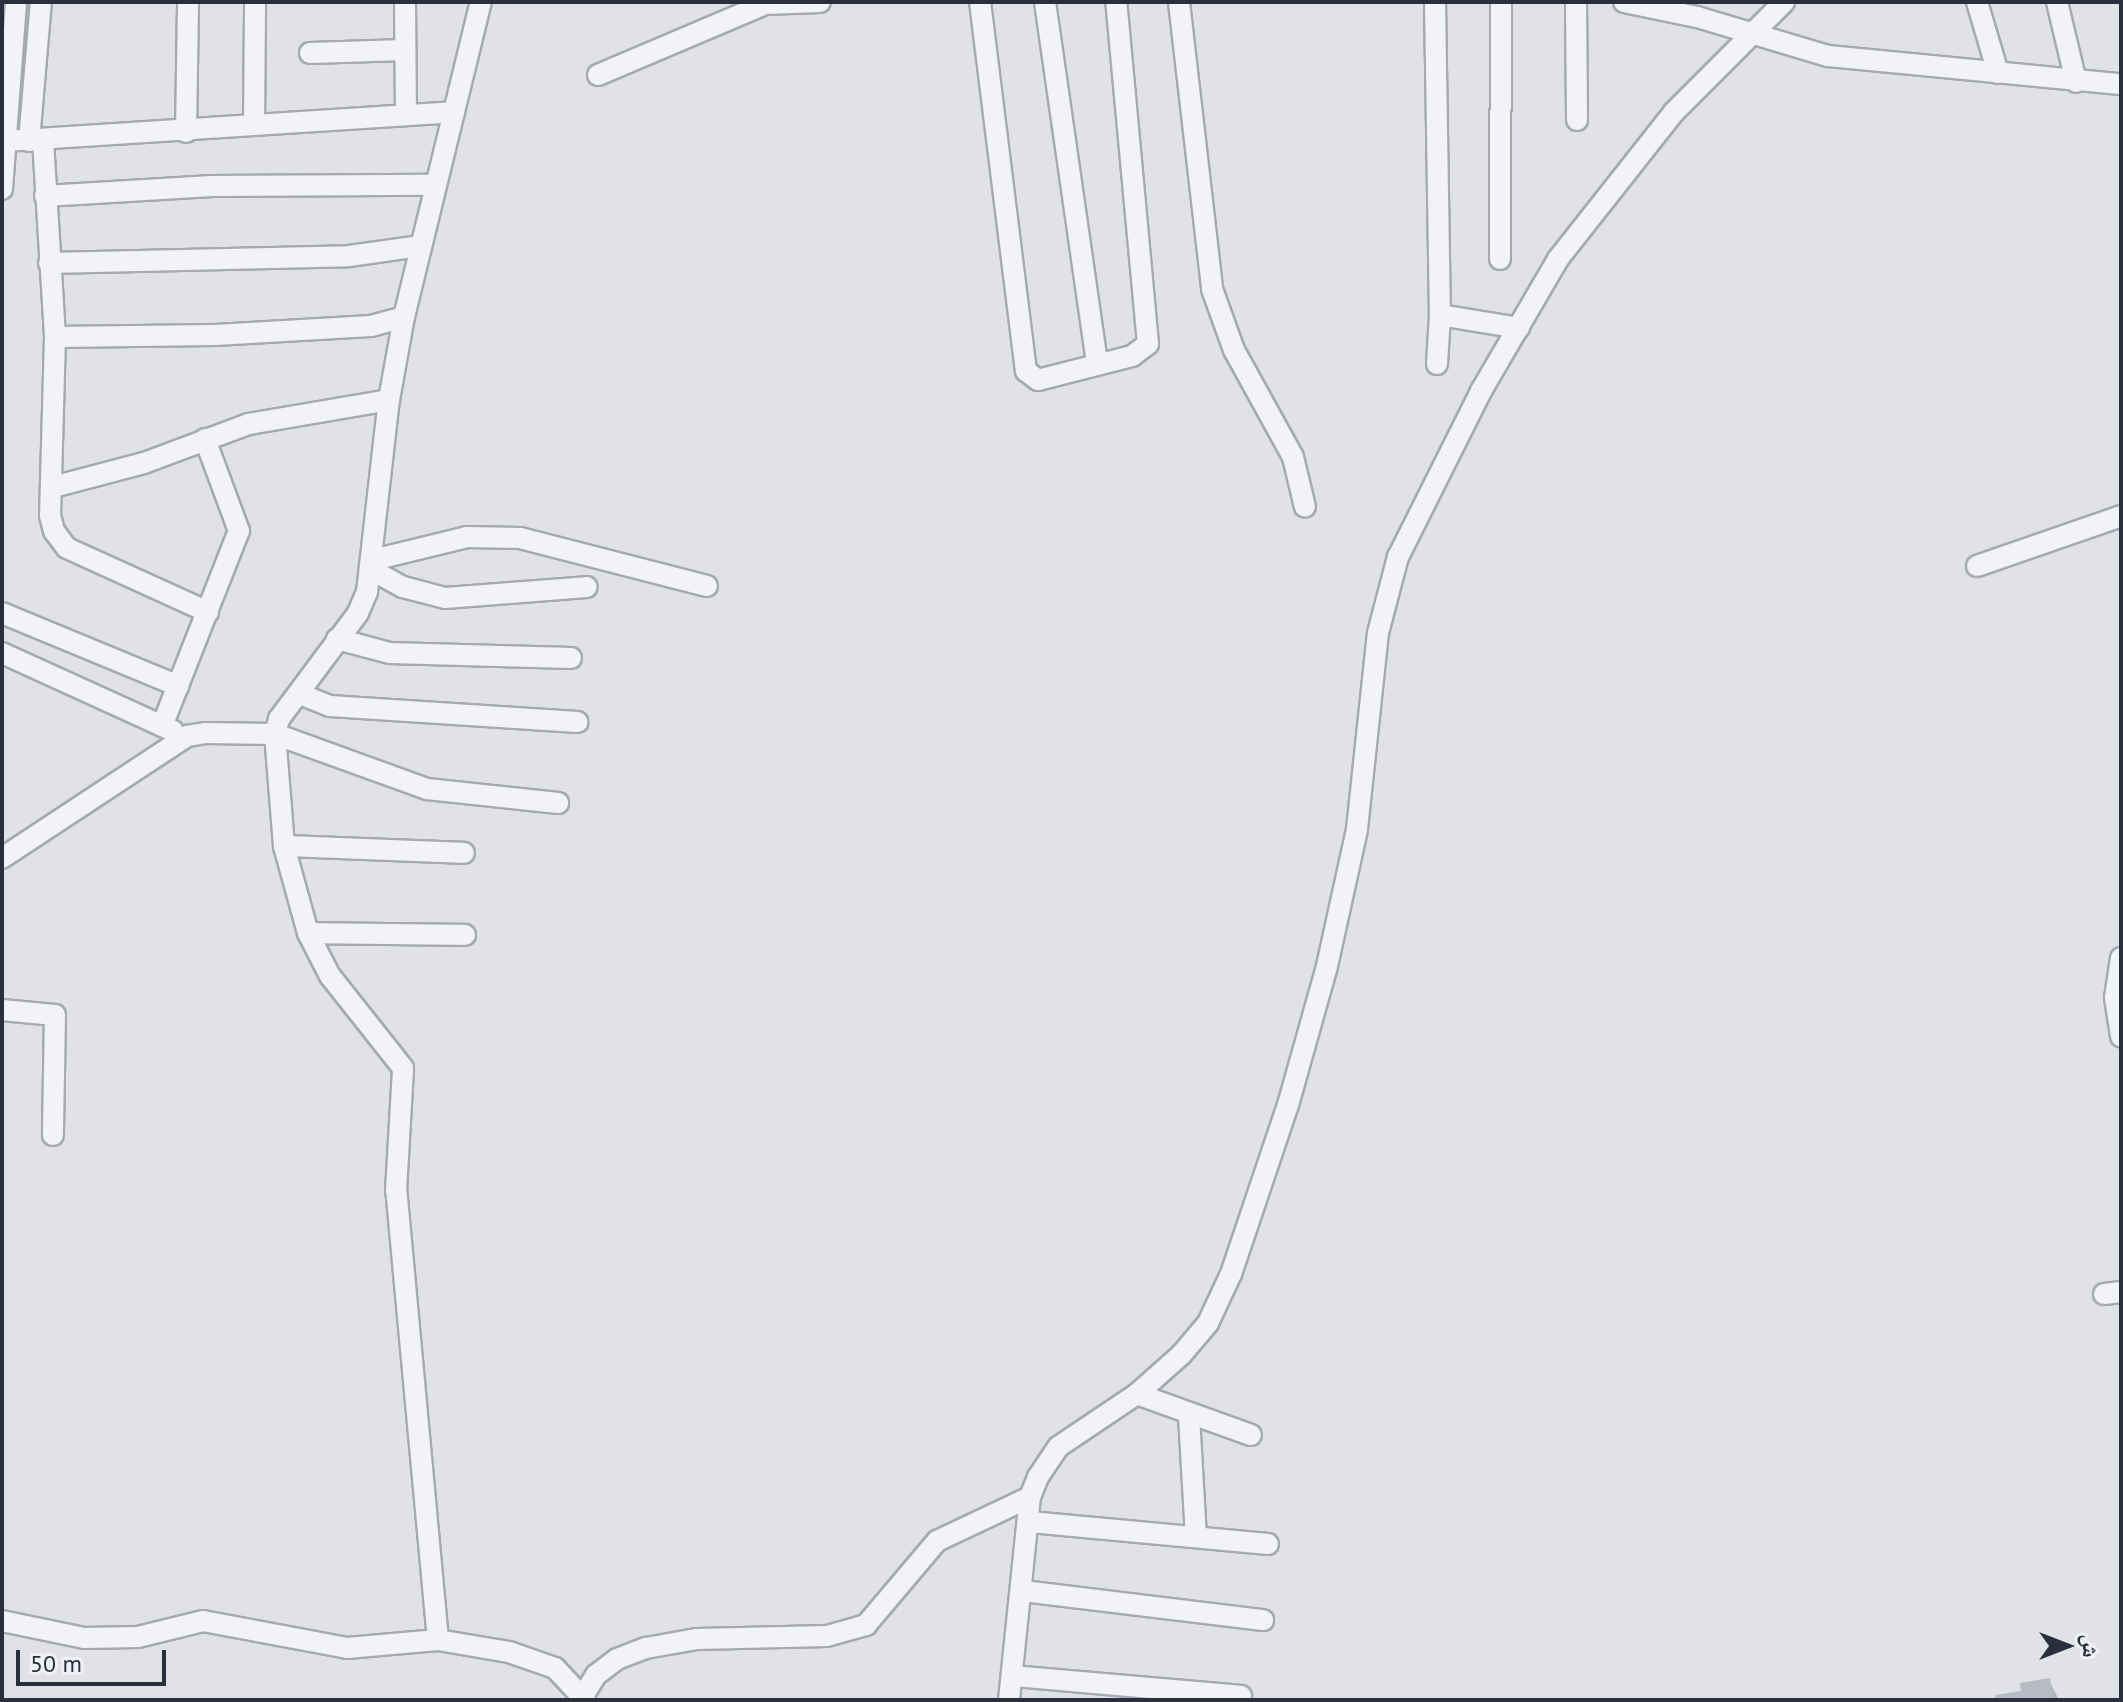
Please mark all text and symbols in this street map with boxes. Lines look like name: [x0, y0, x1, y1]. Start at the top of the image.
north arrow: [2027, 1606, 2107, 1686]
scale bar: [20, 1634, 170, 1684]
text: ش: [2077, 1634, 2105, 1658]
text: 50 m: [30, 1648, 82, 1679]

